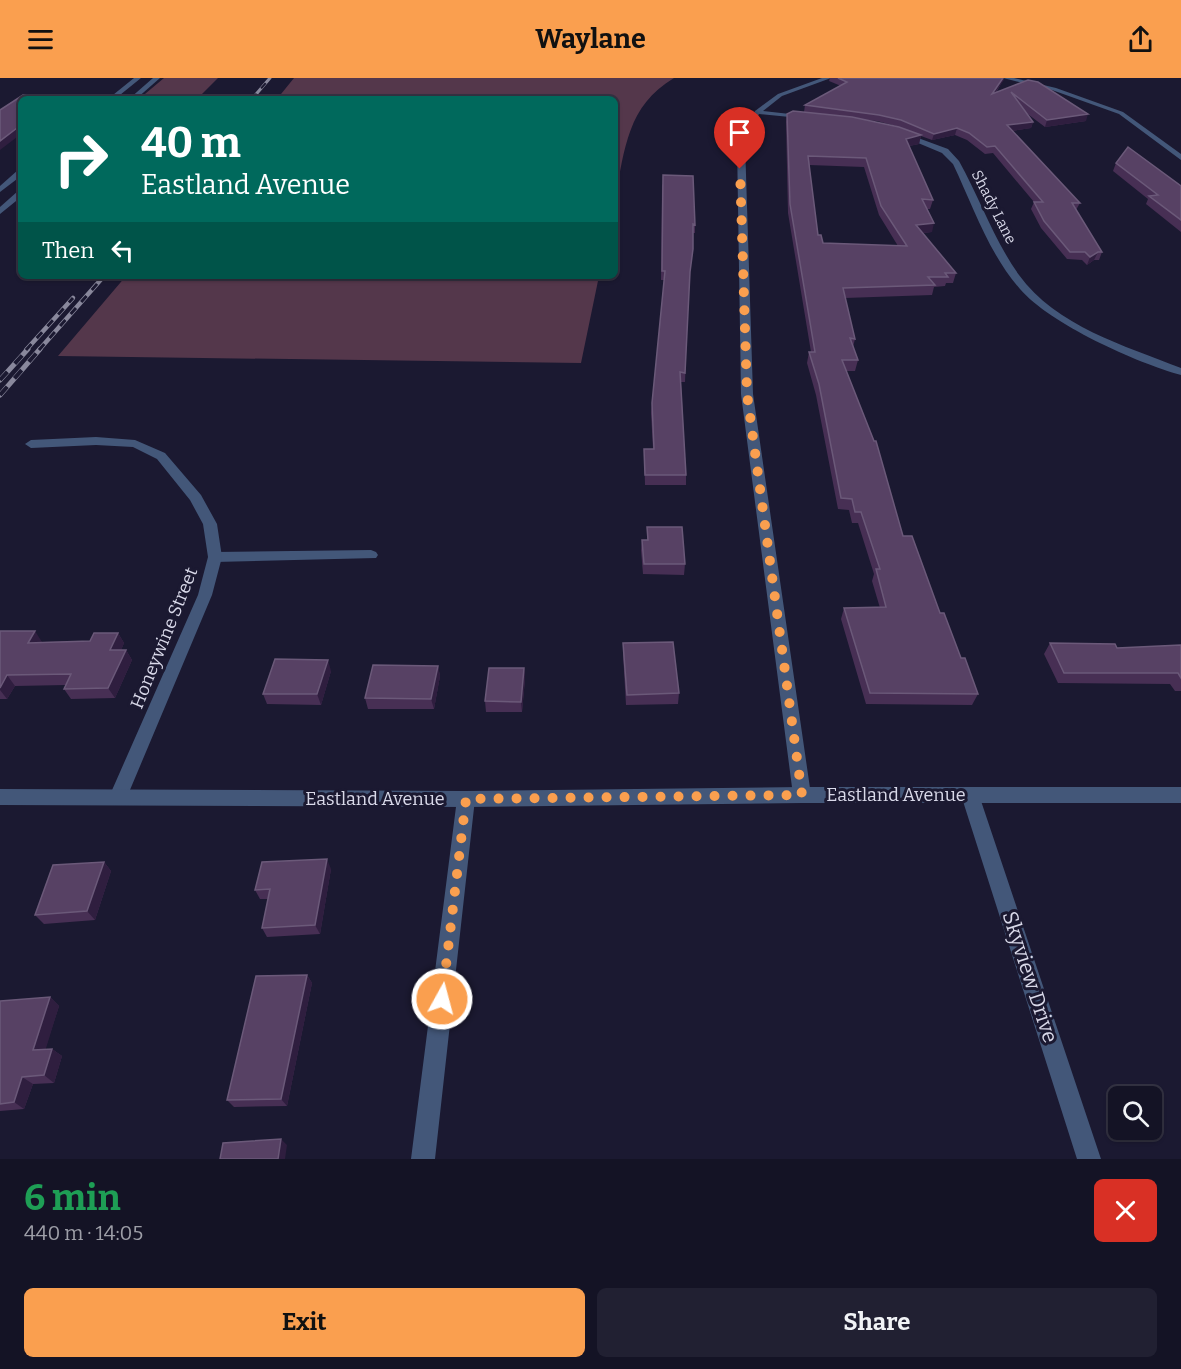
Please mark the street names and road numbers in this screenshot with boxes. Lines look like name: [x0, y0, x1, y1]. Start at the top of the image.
street label: Shady Lane: [968, 167, 1020, 247]
street label: Honeywine Street: [126, 564, 203, 712]
street label: Eastland Avenue: [826, 784, 966, 806]
street label: Eastland Avenue: [305, 788, 445, 810]
street label: Skyview Drive: [996, 908, 1064, 1046]

